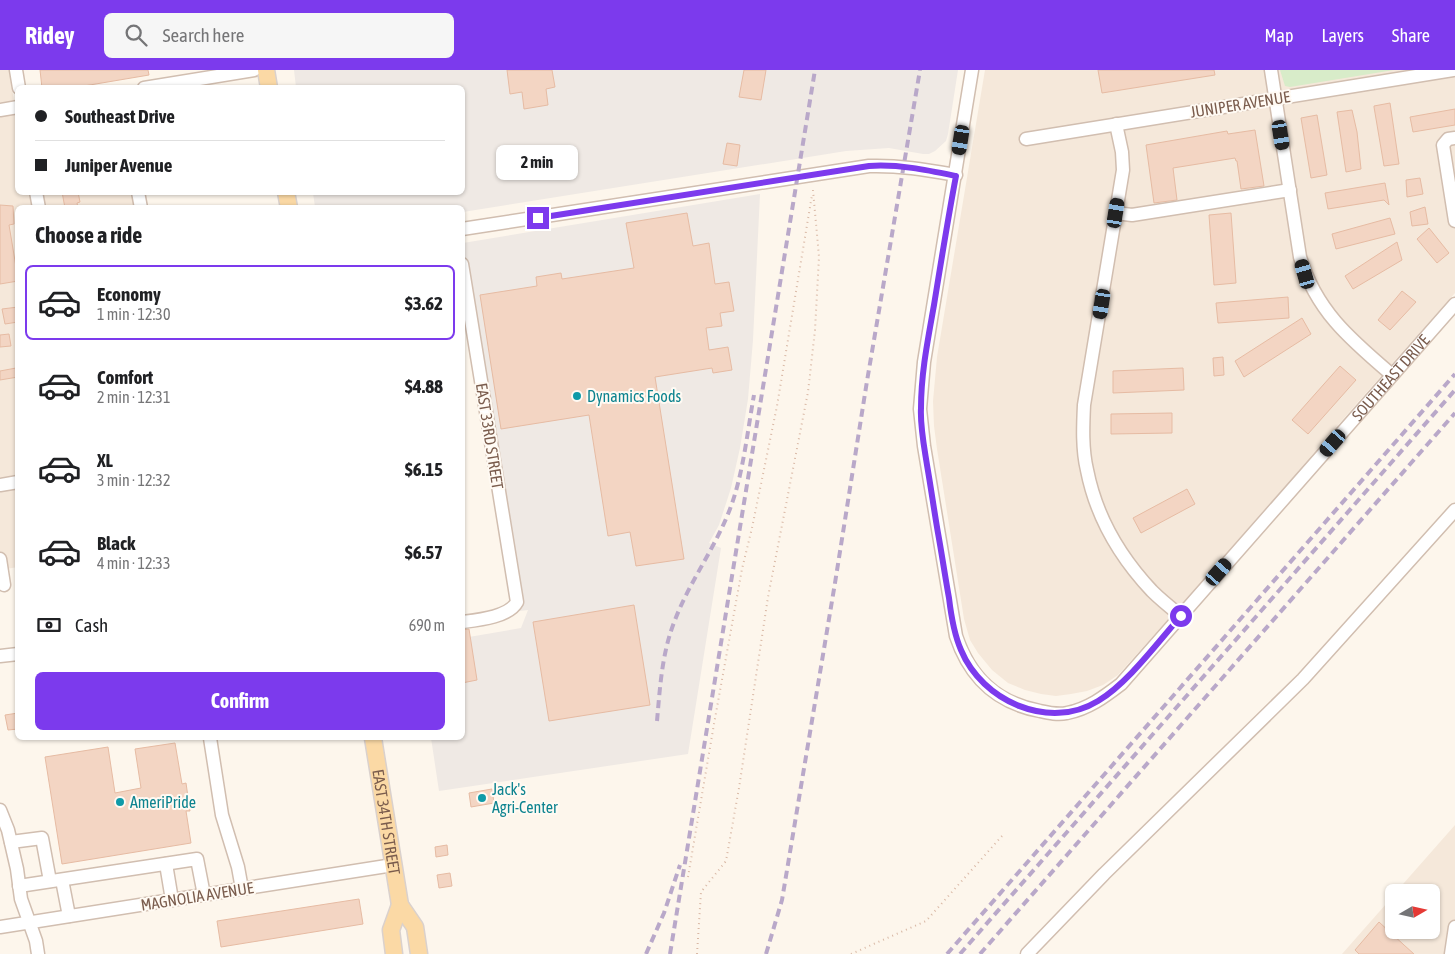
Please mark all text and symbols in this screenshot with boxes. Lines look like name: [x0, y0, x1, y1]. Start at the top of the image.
search box: [104, 13, 454, 58]
icon: search: [122, 21, 150, 49]
text: Ridey: [25, 22, 74, 49]
text: Search here: [162, 24, 244, 46]
text: Map: [1264, 25, 1293, 46]
text: Layers: [1321, 25, 1364, 46]
text: Share: [1392, 25, 1430, 46]
street label: JUNIPER AVENUE: [1189, 87, 1291, 121]
text: Southeast Drive: [65, 105, 175, 127]
car: [1271, 119, 1290, 151]
car: [951, 124, 970, 156]
callout: 2 min: [497, 146, 579, 180]
text: 2 min: [521, 153, 553, 171]
text: Juniper Avenue: [65, 154, 172, 176]
car: [1106, 197, 1125, 229]
route end: [527, 207, 549, 229]
text: Choose a ride: [35, 222, 142, 248]
car: [1293, 258, 1316, 290]
icon: car: [37, 280, 82, 325]
text: Economy: [97, 283, 161, 305]
car: [1092, 288, 1111, 320]
text: $3.62: [405, 292, 443, 314]
text: 1 min · 12:30: [97, 305, 170, 323]
street label: SOUTHEAST DRIVE: [1348, 331, 1433, 424]
icon: car: [37, 363, 82, 408]
text: Comfort: [97, 366, 153, 388]
text: $4.88: [405, 375, 443, 397]
street label: EAST 33RD STREET: [473, 382, 507, 490]
place label: Dynamics Foods: [587, 387, 681, 406]
text: 2 min · 12:31: [97, 388, 170, 406]
marker: Dynamics Foods: [571, 390, 583, 402]
car: [1317, 427, 1348, 459]
icon: car: [37, 446, 82, 491]
text: XL: [97, 449, 113, 471]
text: $6.15: [405, 458, 443, 480]
text: 3 min · 12:32: [97, 471, 170, 489]
icon: car: [37, 529, 82, 574]
text: Black: [97, 532, 135, 554]
text: $6.57: [405, 541, 443, 563]
text: 4 min · 12:33: [97, 554, 170, 572]
car: [1203, 556, 1234, 588]
route start: [1170, 605, 1192, 627]
icon: cash: [35, 611, 63, 639]
text: Cash: [75, 614, 108, 636]
text: 690 m: [409, 616, 445, 634]
button: Confirm: [35, 672, 445, 730]
street label: EAST 34TH STREET: [369, 768, 404, 876]
place label: Jack's Agri-Center: [492, 780, 558, 817]
marker: Jack's Agri-Center: [476, 792, 488, 804]
place label: AmeriPride: [130, 793, 196, 811]
marker: AmeriPride: [114, 796, 126, 808]
street label: MAGNOLIA AVENUE: [139, 878, 255, 914]
north arrow: [1385, 884, 1440, 939]
map controls: [1385, 884, 1440, 939]

